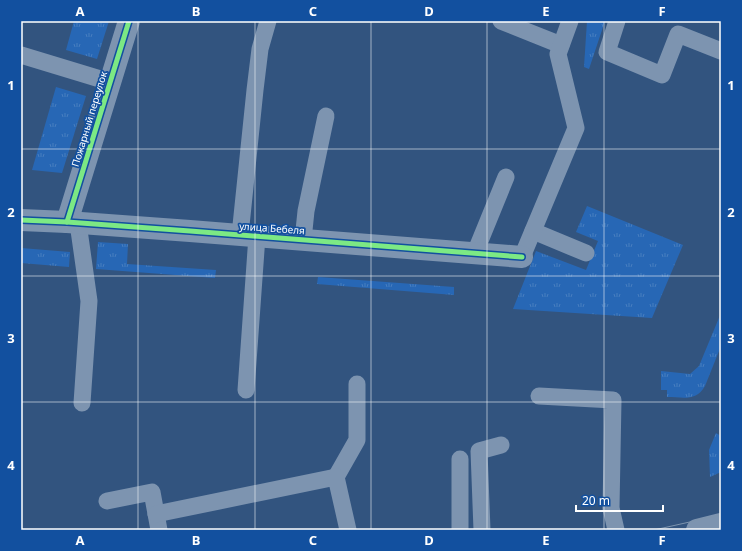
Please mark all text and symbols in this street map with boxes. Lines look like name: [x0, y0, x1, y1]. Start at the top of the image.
text: A: [76, 2, 85, 20]
text: B: [192, 2, 200, 20]
text: C: [309, 2, 317, 20]
text: D: [424, 2, 434, 20]
text: E: [542, 2, 550, 20]
text: F: [658, 2, 666, 20]
street label: Пожарный переулок: [68, 69, 110, 168]
text: 1: [7, 76, 15, 94]
text: 1: [727, 76, 735, 94]
text: 2: [7, 203, 15, 221]
text: 2: [727, 203, 735, 221]
street label: улица Бебеля: [239, 219, 305, 237]
text: 3: [7, 329, 15, 347]
text: 3: [727, 329, 735, 347]
text: 4: [7, 456, 15, 474]
text: 4: [727, 456, 735, 474]
scale bar: [576, 487, 663, 513]
text: 20 m: [582, 492, 610, 509]
text: A: [76, 531, 85, 549]
text: B: [192, 531, 200, 549]
text: C: [309, 531, 317, 549]
text: D: [424, 531, 434, 549]
text: E: [542, 531, 550, 549]
text: F: [658, 531, 666, 549]

